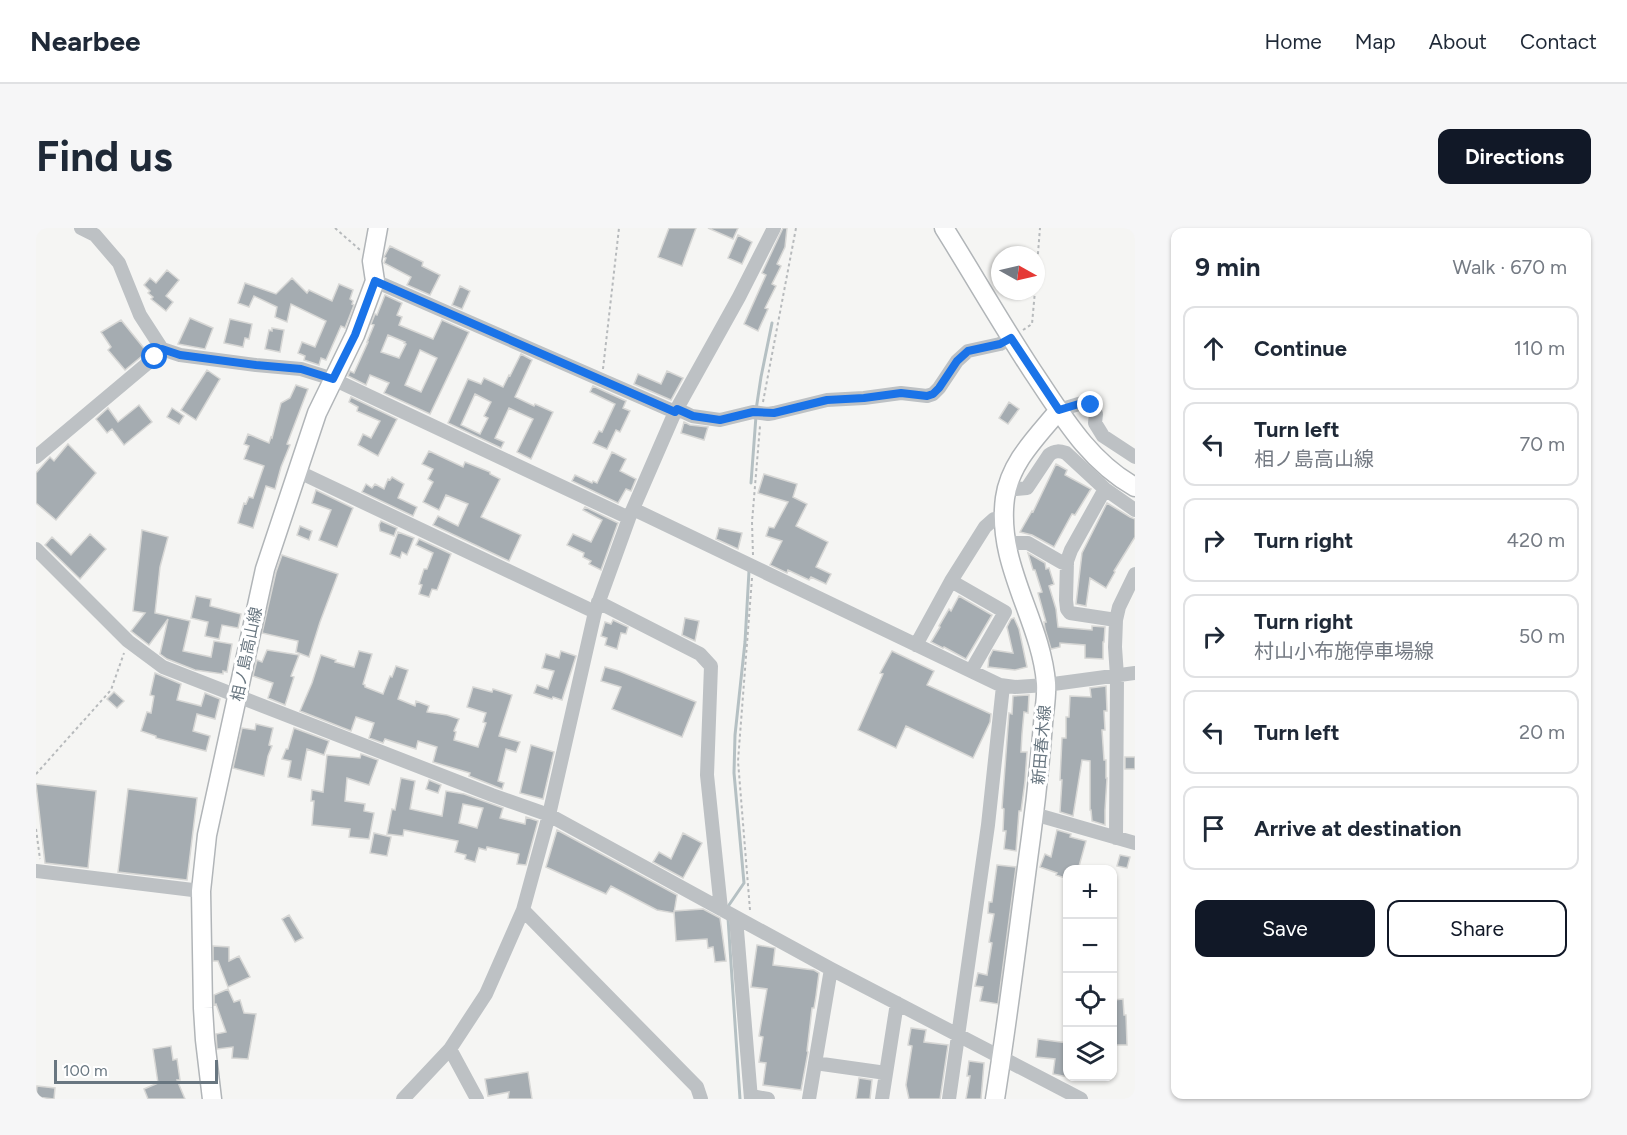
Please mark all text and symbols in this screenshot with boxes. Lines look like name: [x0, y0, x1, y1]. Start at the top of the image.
text: Nearbee: [30, 24, 140, 58]
text: Home: [1265, 29, 1322, 54]
text: Map: [1355, 29, 1396, 54]
text: About: [1429, 29, 1487, 54]
text: Contact: [1520, 29, 1597, 54]
button: Directions: [1438, 129, 1591, 184]
text: Find us: [36, 131, 173, 182]
north arrow: [991, 246, 1045, 300]
text: 9 min: [1195, 251, 1261, 283]
text: Walk · 670 m: [1453, 255, 1567, 279]
icon: ahead: [1197, 332, 1230, 365]
text: Continue: [1254, 335, 1347, 362]
text: 110 m: [1514, 336, 1565, 360]
route start: [141, 343, 167, 369]
route end: [1077, 391, 1103, 417]
text: Turn left: [1254, 416, 1340, 443]
icon: left: [1197, 428, 1230, 461]
text: 70 m: [1519, 432, 1565, 456]
text: 相ノ島高山線: [1254, 447, 1374, 471]
icon: right: [1197, 524, 1230, 557]
text: Turn right: [1254, 527, 1353, 554]
text: 420 m: [1507, 528, 1565, 552]
street label: 相ノ島高山線: [227, 605, 266, 703]
text: Turn right: [1254, 608, 1353, 635]
icon: right: [1197, 620, 1230, 653]
text: 50 m: [1519, 624, 1565, 648]
text: 村山小布施停車場線: [1254, 639, 1434, 663]
street label: 新田春木線: [1029, 704, 1054, 786]
icon: left: [1197, 716, 1230, 749]
text: Turn left: [1254, 719, 1340, 746]
text: 20 m: [1519, 720, 1565, 744]
icon: arrive: [1197, 812, 1230, 845]
text: Arrive at destination: [1254, 815, 1462, 842]
map controls: [1063, 865, 1117, 1081]
button: +: [1063, 865, 1117, 919]
button: Save: [1195, 900, 1375, 957]
button: Share: [1387, 900, 1567, 957]
button: −: [1063, 919, 1117, 973]
button: locate: [1063, 973, 1117, 1027]
button: layers: [1063, 1027, 1117, 1081]
scale bar: [54, 1057, 218, 1084]
text: 100 m: [63, 1061, 108, 1080]

